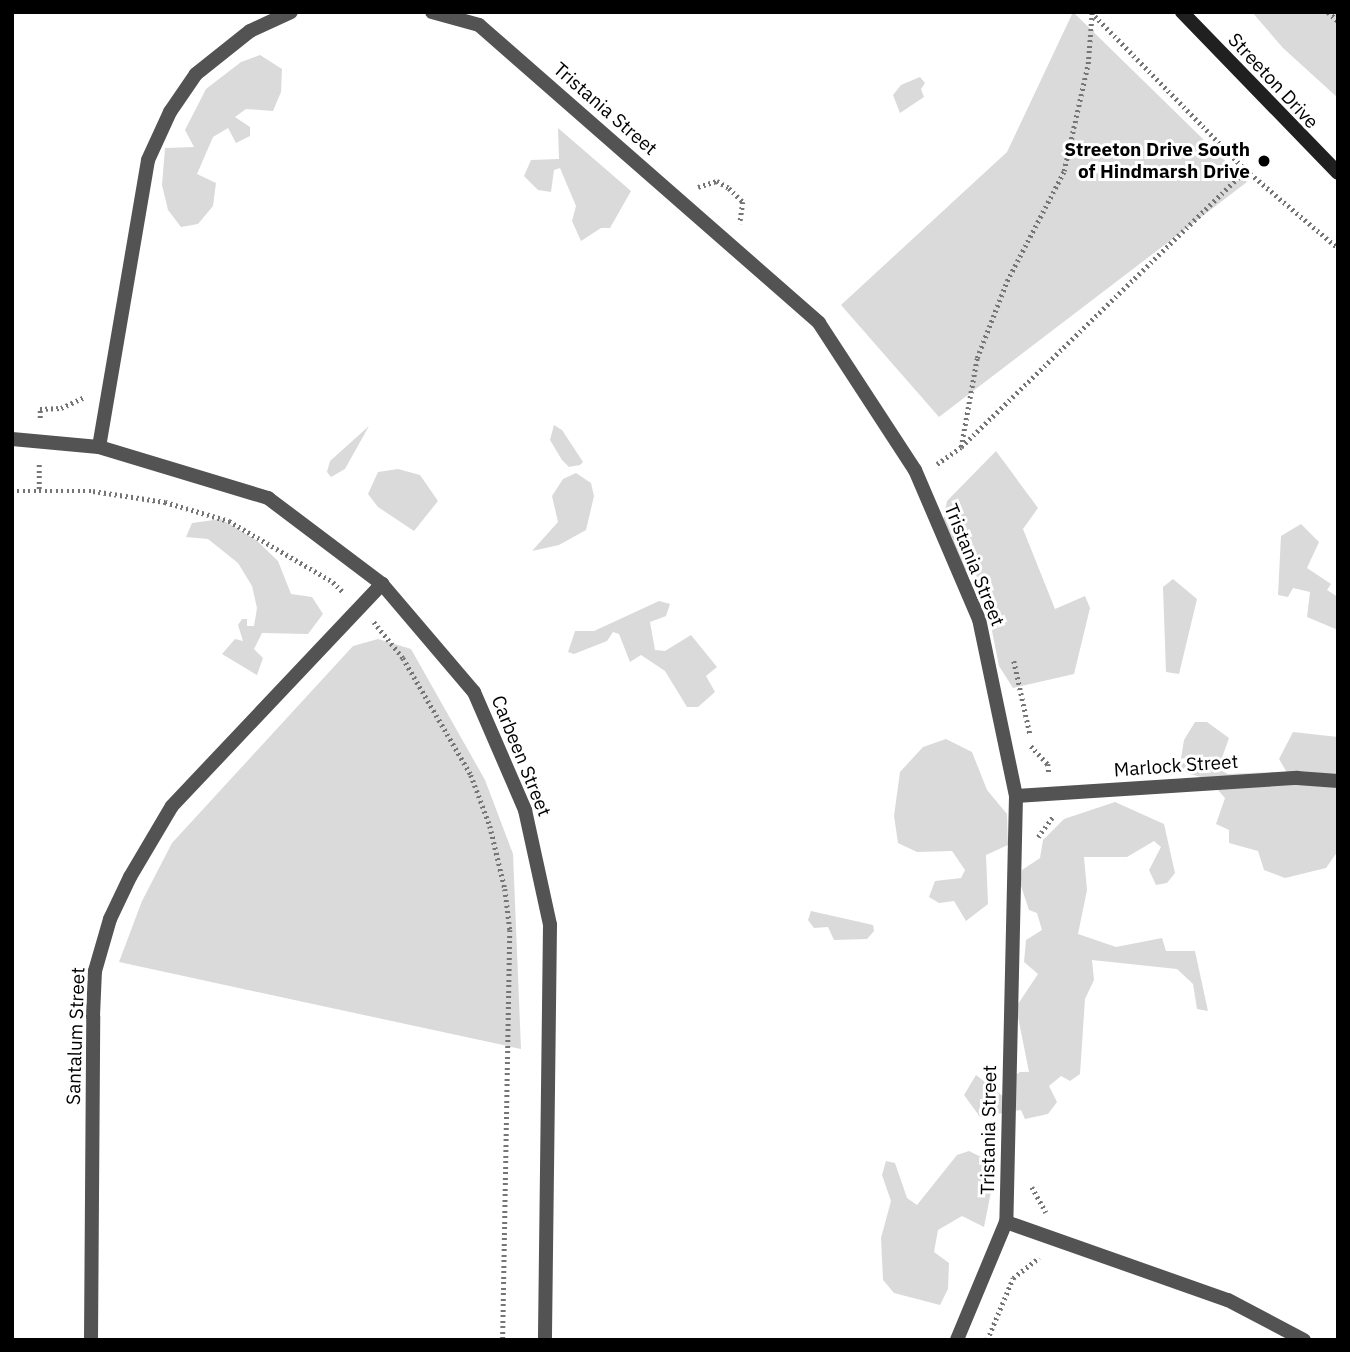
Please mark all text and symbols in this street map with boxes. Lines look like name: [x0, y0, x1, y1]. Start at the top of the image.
street label: Streeton Drive: [1223, 29, 1323, 133]
street label: Tristania Street: [548, 58, 662, 160]
place label: Streeton Drive South of Hindmarsh Drive: [1064, 139, 1250, 183]
marker: Streeton Drive South of Hindmarsh Drive: [1256, 153, 1272, 169]
street label: Tristania Street: [939, 500, 1009, 630]
street label: Carbeen Street: [486, 692, 556, 820]
street label: Marlock Street: [1113, 750, 1239, 782]
street label: Santalum Street: [62, 967, 90, 1105]
street label: Tristania Street: [976, 1065, 1002, 1195]

